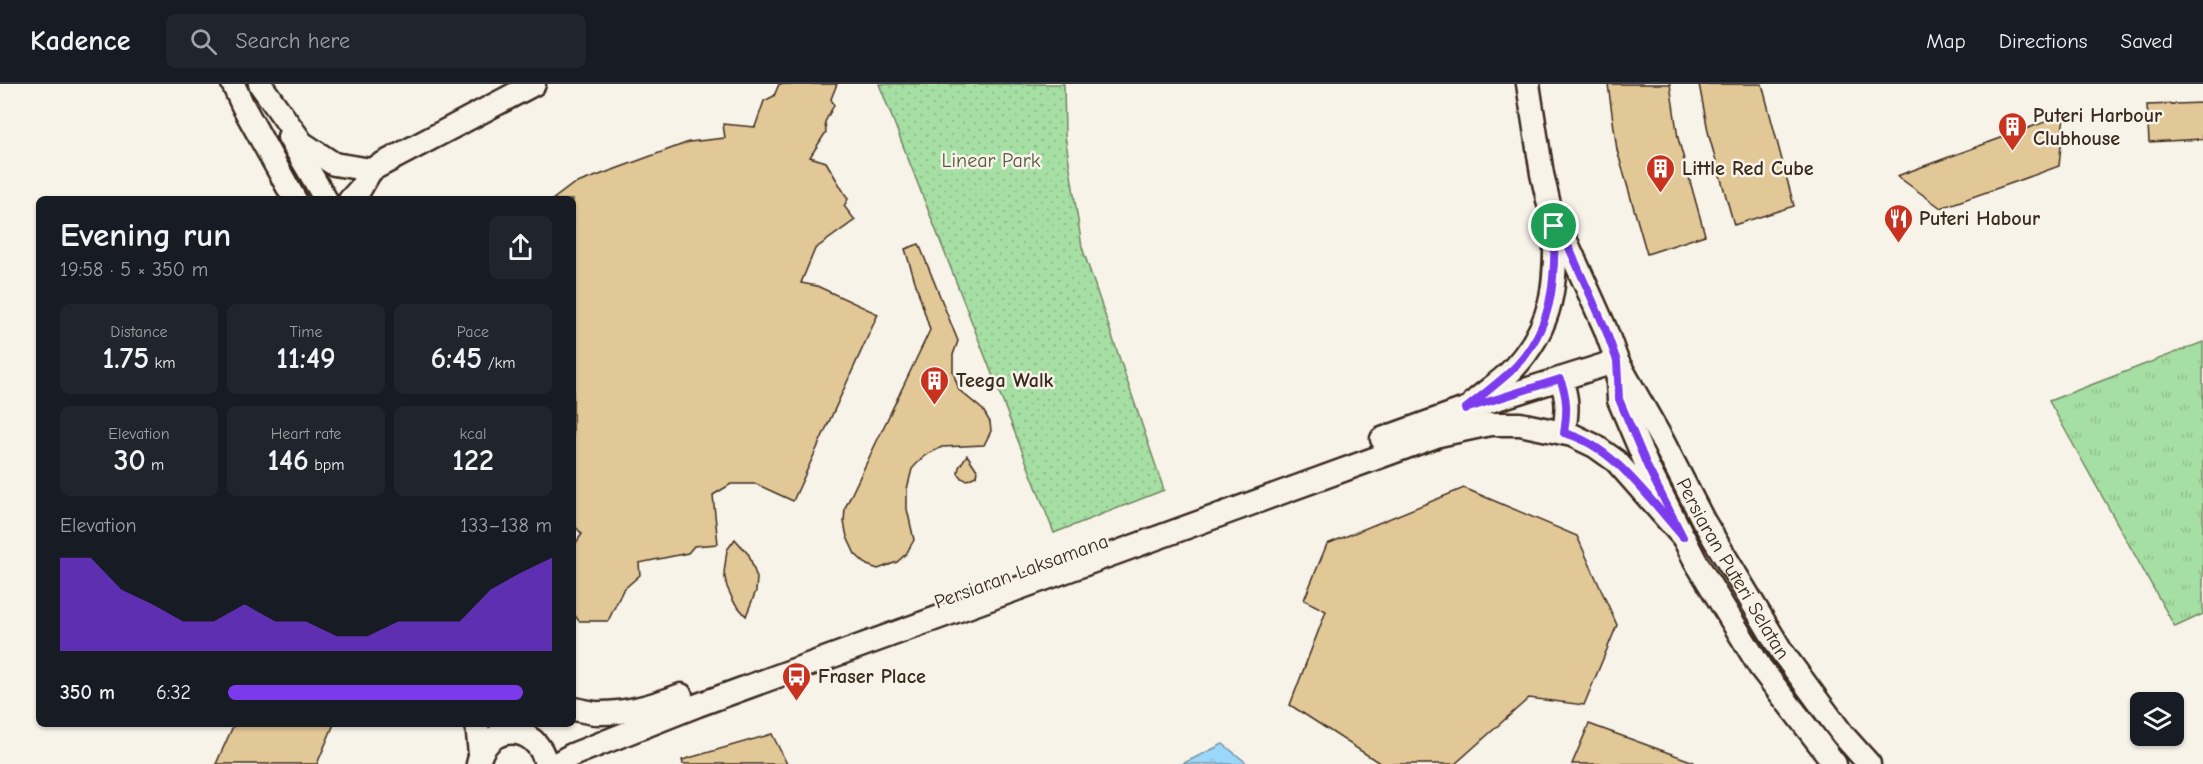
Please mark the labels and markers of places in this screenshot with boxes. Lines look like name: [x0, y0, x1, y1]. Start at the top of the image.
place label: Puteri Harbour Clubhouse: [2033, 104, 2162, 150]
building icon: Puteri Harbour Clubhouse: [1996, 110, 2028, 152]
building icon: Little Red Cube: [1645, 152, 1677, 194]
place label: Little Red Cube: [1682, 157, 1814, 180]
pin: [1528, 200, 1579, 251]
restaurant icon: Puteri Habour: [1882, 202, 1914, 244]
place label: Puteri Habour: [1919, 207, 2040, 230]
building icon: Teega Walk: [919, 364, 951, 406]
place label: Teega Walk: [956, 369, 1054, 392]
bus stop icon: Fraser Place: [781, 660, 813, 702]
place label: Fraser Place: [818, 665, 926, 688]

